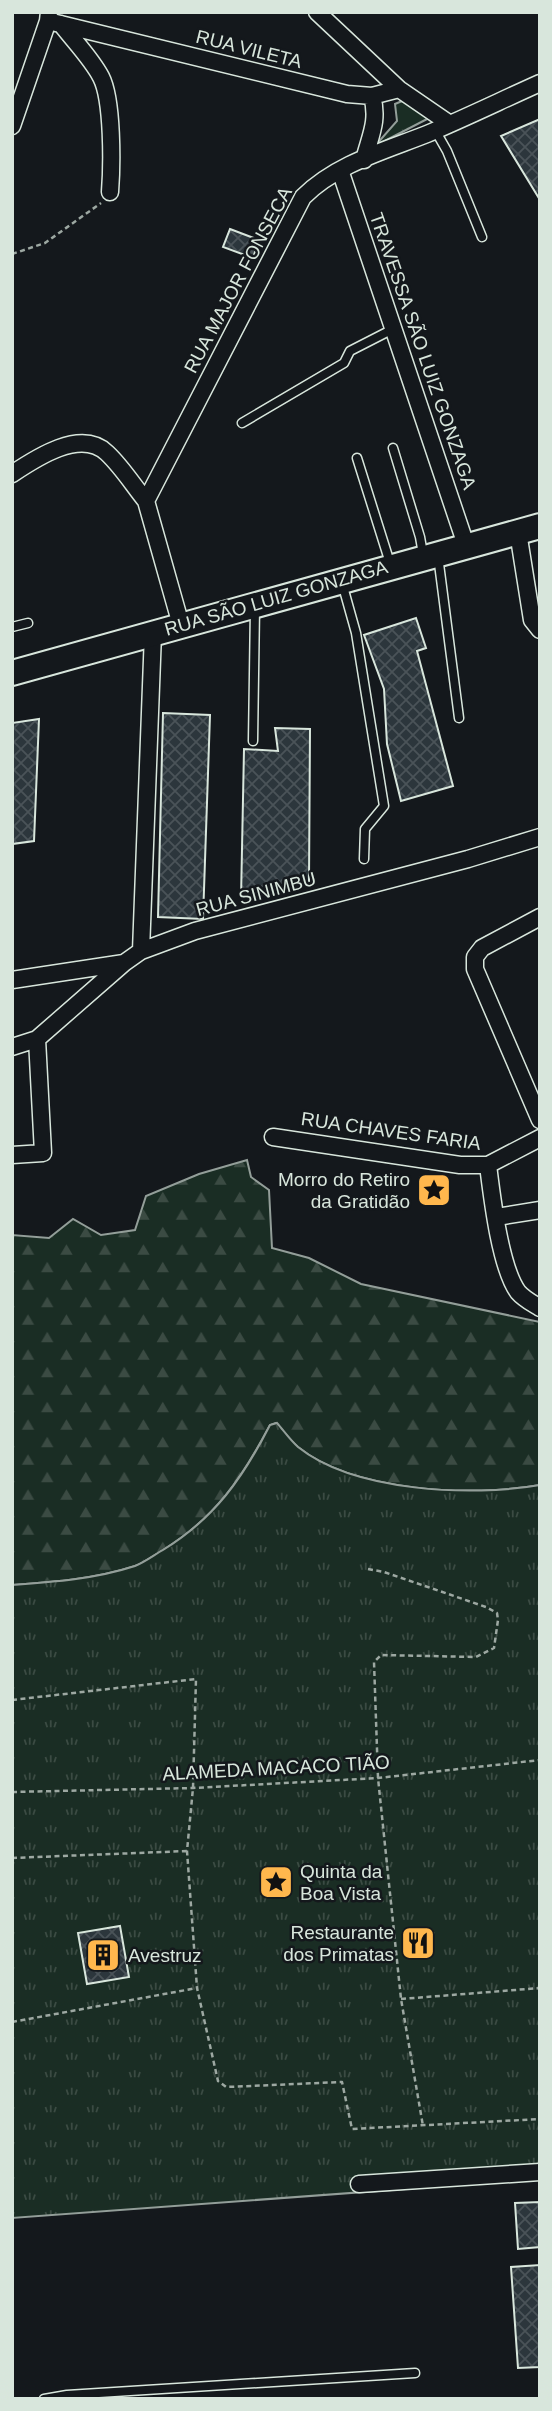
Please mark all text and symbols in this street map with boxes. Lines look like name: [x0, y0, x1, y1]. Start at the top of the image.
street label: RUA VILETA: [194, 26, 304, 72]
street label: RUA MAJOR FONSECA: [180, 183, 296, 377]
street label: TRAVESSA SÃO LUIZ GONZAGA: [366, 210, 480, 492]
street label: RUA SÃO LUIZ GONZAGA: [162, 556, 390, 640]
street label: RUA SINIMBU: [194, 868, 318, 920]
street label: RUA CHAVES FARIA: [300, 1108, 483, 1154]
place label: Morro do Retiro da Gratidão: [278, 1169, 410, 1212]
place icon: Morro do Retiro da Gratidão: [415, 1171, 453, 1209]
street label: ALAMEDA MACACO TIÃO: [162, 1752, 390, 1784]
place label: Quinta da Boa Vista: [300, 1861, 383, 1904]
place icon: Quinta da Boa Vista: [257, 1863, 295, 1901]
place label: Restaurante dos Primatas: [283, 1922, 394, 1965]
restaurant icon: Restaurante dos Primatas: [399, 1924, 437, 1962]
building icon: Avestruz: [84, 1936, 122, 1974]
place label: Avestruz: [128, 1945, 202, 1966]

